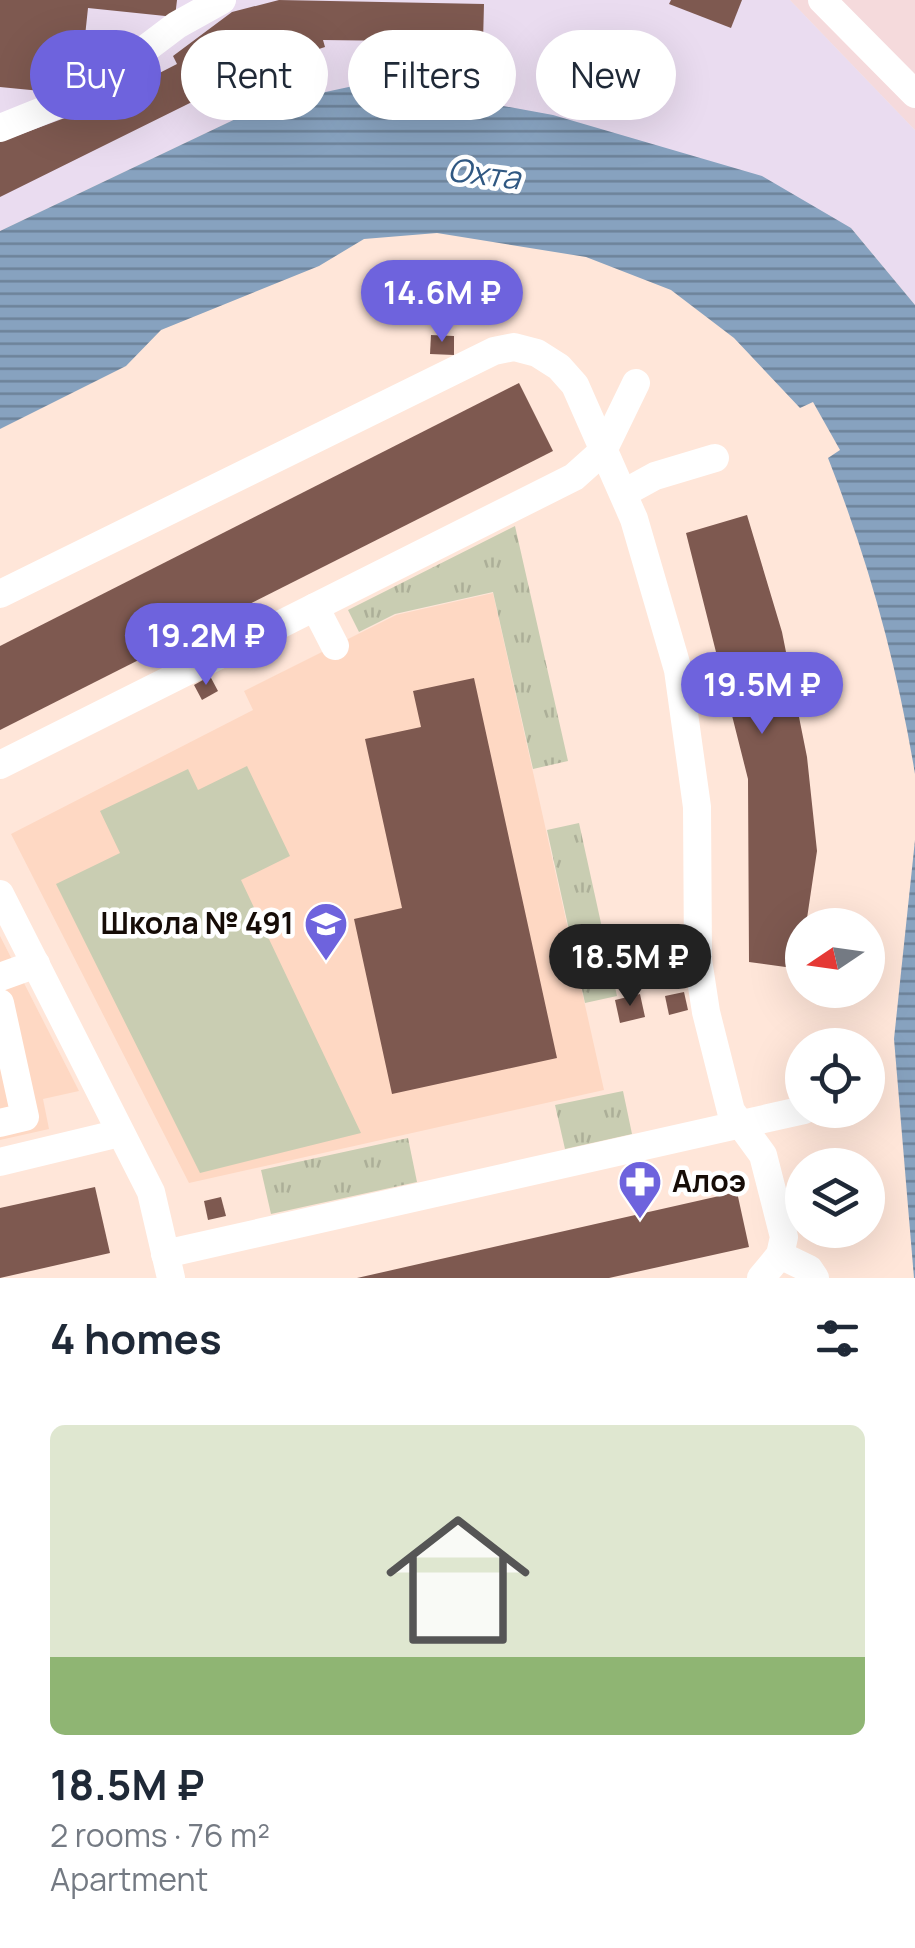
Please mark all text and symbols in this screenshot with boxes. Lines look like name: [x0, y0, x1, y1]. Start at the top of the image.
chip: Buy: [30, 30, 161, 120]
chip: Rent: [181, 30, 328, 120]
chip: Filters: [348, 30, 516, 120]
chip: New: [536, 30, 676, 120]
water label: Охта: [445, 147, 525, 200]
pin: 14.6M ₽: [350, 260, 534, 345]
text: 14.6M ₽: [383, 270, 501, 314]
pin: 19.2M ₽: [114, 603, 298, 688]
text: 19.2M ₽: [147, 613, 265, 657]
pin: 19.5M ₽: [670, 652, 854, 737]
text: 19.5M ₽: [703, 662, 821, 706]
school or university icon: Школа № 491: [303, 901, 349, 962]
place label: Школа № 491: [101, 902, 294, 943]
north arrow: [785, 908, 885, 1008]
map controls: [785, 908, 885, 1248]
pin: 18.5M ₽: [538, 924, 722, 1009]
text: 18.5M ₽: [571, 934, 689, 978]
button: locate: [785, 1028, 885, 1128]
button: layers: [785, 1148, 885, 1248]
pharmacy icon: Алоэ: [617, 1159, 663, 1220]
place label: Алоэ: [672, 1160, 746, 1201]
text: 4 homes: [50, 1309, 222, 1367]
icon: filters: [810, 1311, 865, 1366]
icon: home: [368, 1490, 548, 1670]
text: 18.5M ₽: [50, 1755, 205, 1813]
text: 2 rooms · 76 m²: [50, 1813, 270, 1857]
text: Apartment: [50, 1857, 208, 1901]

